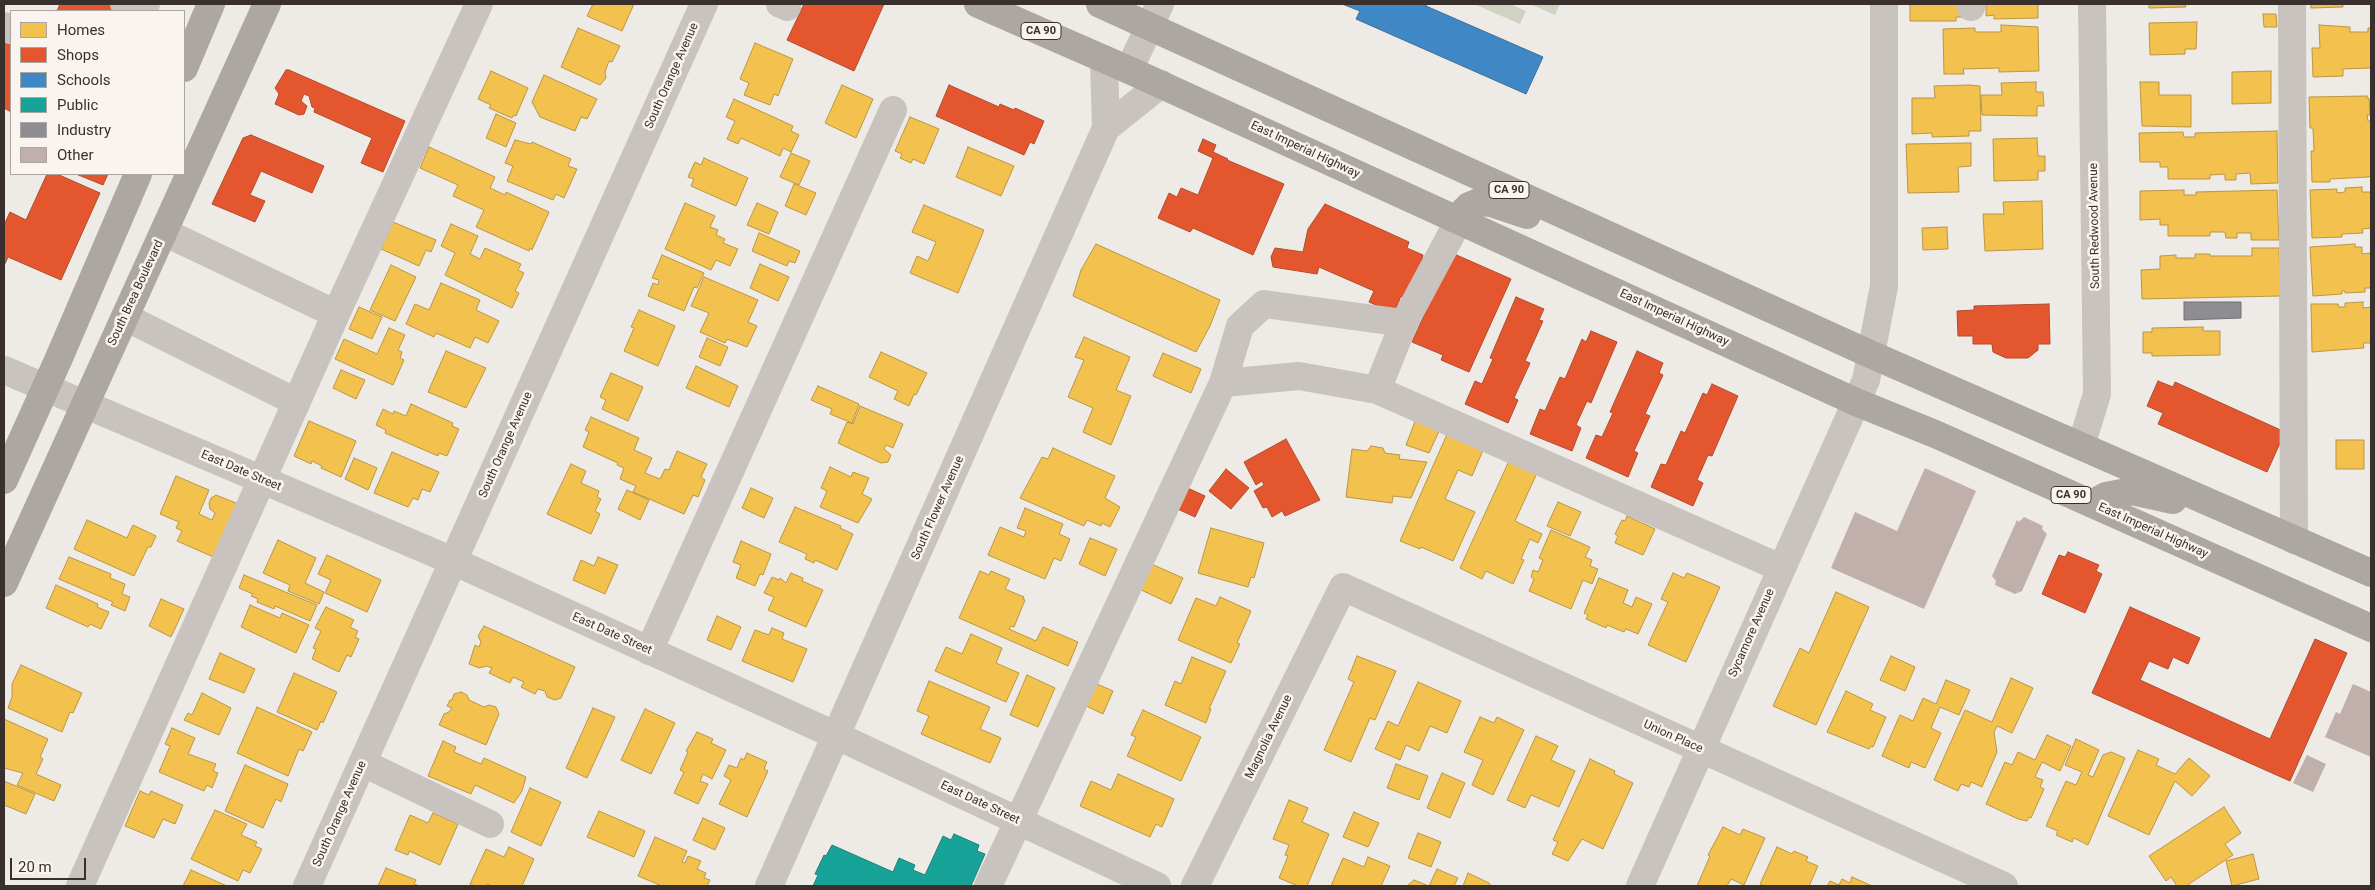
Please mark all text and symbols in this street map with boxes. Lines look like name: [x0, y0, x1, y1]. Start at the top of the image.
legend: [10, 10, 185, 175]
text: Homes: [57, 21, 105, 39]
street label: South Orange Avenue: [642, 21, 702, 131]
road number: CA 90: [1021, 22, 1061, 40]
text: Shops: [57, 46, 99, 64]
text: Schools: [57, 71, 111, 89]
text: Public: [57, 96, 98, 114]
street label: East Imperial Highway: [1248, 118, 1362, 182]
text: Industry: [57, 121, 111, 139]
text: Other: [57, 146, 94, 164]
street label: South Redwood Avenue: [2087, 163, 2103, 289]
road number: CA 90: [1489, 182, 1529, 198]
street label: South Brea Boulevard: [105, 238, 167, 348]
street label: East Imperial Highway: [1617, 286, 1731, 350]
street label: South Orange Avenue: [476, 390, 536, 500]
street label: East Date Street: [199, 448, 283, 494]
street label: South Flower Avenue: [909, 454, 967, 562]
road number: CA 90: [2051, 486, 2091, 504]
street label: East Imperial Highway: [2096, 500, 2210, 562]
street label: Sycamore Avenue: [1726, 586, 1778, 680]
street label: East Date Street: [570, 610, 654, 658]
street label: Magnolia Avenue: [1242, 693, 1296, 781]
street label: Union Place: [1641, 718, 1705, 756]
street label: South Orange Avenue: [310, 759, 370, 869]
street label: East Date Street: [938, 778, 1022, 828]
scale bar: [12, 848, 89, 880]
text: 20 m: [18, 858, 52, 876]

